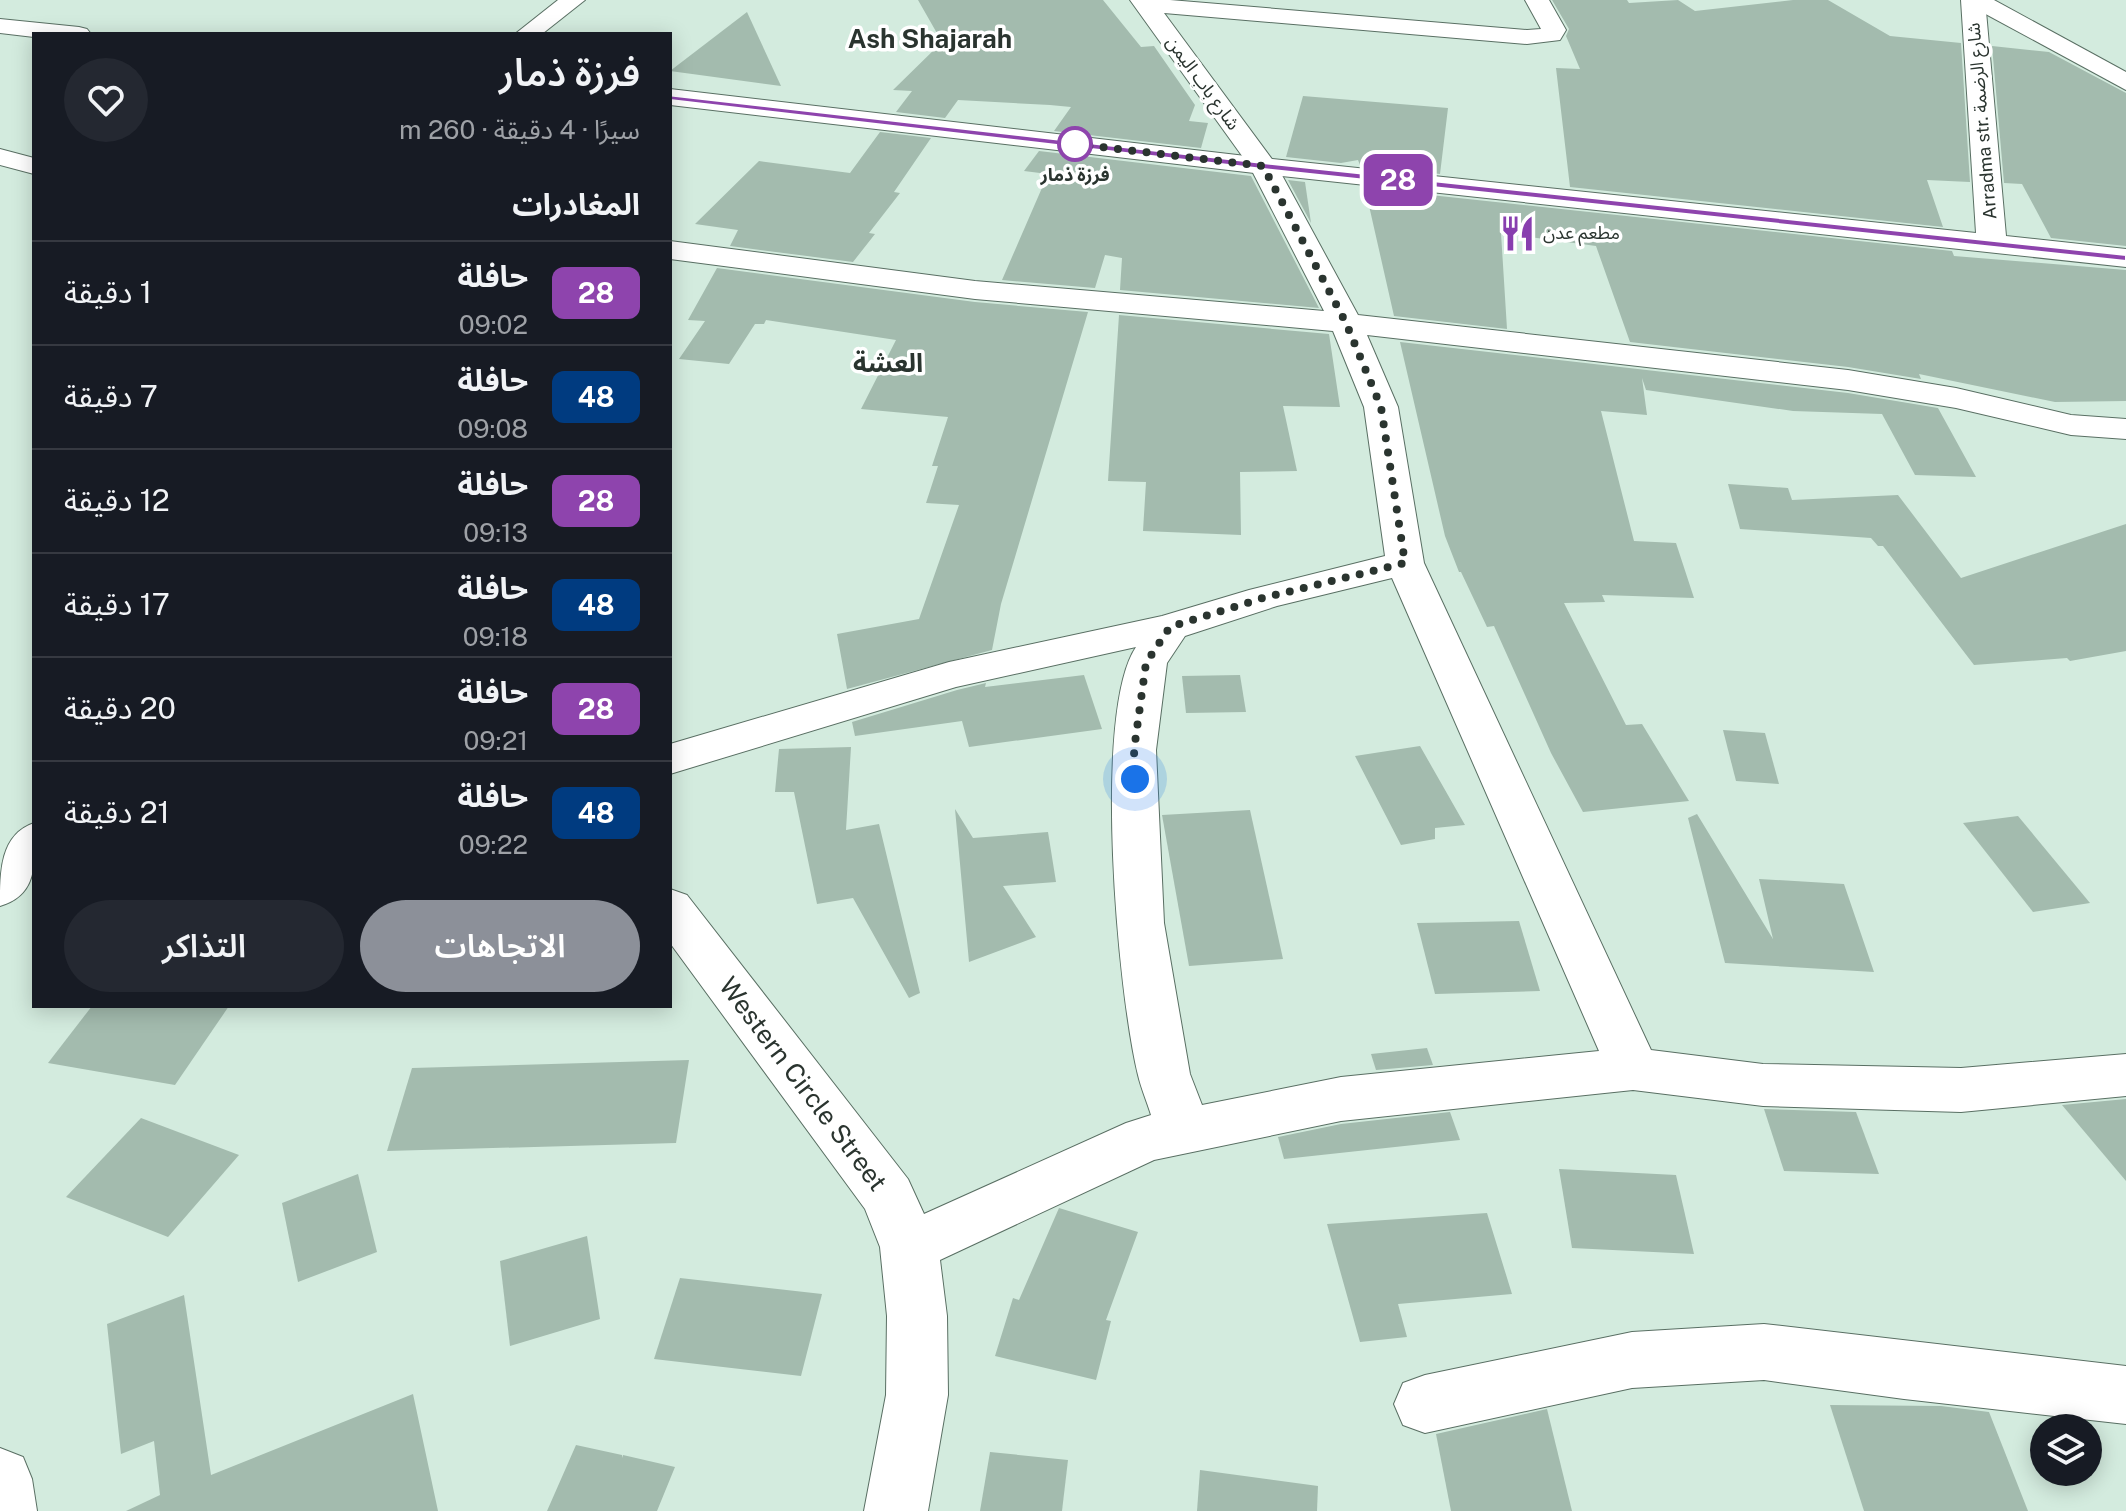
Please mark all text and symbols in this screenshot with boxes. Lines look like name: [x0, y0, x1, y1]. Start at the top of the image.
street label: Arradma str. شارع الرضمة: [1962, 21, 2005, 220]
district label: Ash Shajarah: [848, 23, 1012, 54]
street label: شارع باب اليمن: [1159, 32, 1245, 136]
text: فرزة ذمار: [499, 50, 640, 95]
button: heart: [64, 58, 148, 142]
text: سيرًا · 4 دقيقة · 260 m: [399, 114, 640, 145]
marker: فرزة ذمار: [1058, 127, 1092, 161]
line badge: 28: [1362, 154, 1434, 206]
text: 28: [1380, 163, 1416, 196]
place label: فرزة ذمار: [1039, 164, 1110, 186]
text: المغادرات: [512, 186, 640, 222]
restaurant icon: مطعم عدن: [1498, 214, 1536, 252]
place label: مطعم عدن: [1543, 222, 1620, 246]
text: حافلة: [457, 258, 528, 294]
text: 1 دقيقة: [64, 274, 152, 310]
text: 28: [578, 276, 614, 309]
text: 09:02: [459, 309, 528, 340]
district label: العشة: [853, 347, 923, 378]
text: حافلة: [457, 362, 528, 398]
text: 7 دقيقة: [64, 378, 158, 414]
text: 48: [577, 380, 615, 413]
text: 09:08: [458, 413, 528, 444]
text: حافلة: [457, 466, 528, 502]
text: 12 دقيقة: [64, 482, 170, 518]
text: 28: [578, 484, 614, 517]
text: 09:13: [463, 517, 528, 548]
text: حافلة: [457, 570, 528, 606]
text: 17 دقيقة: [64, 586, 170, 622]
text: 48: [577, 588, 615, 621]
text: 09:18: [463, 621, 528, 652]
text: حافلة: [457, 674, 528, 710]
text: 20 دقيقة: [64, 690, 176, 726]
text: 28: [578, 692, 614, 725]
text: 09:21: [464, 725, 528, 756]
your location: [1115, 759, 1155, 799]
text: حافلة: [457, 778, 528, 814]
text: 21 دقيقة: [64, 794, 170, 830]
text: 48: [577, 796, 615, 829]
text: 09:22: [459, 829, 528, 860]
button: التذاكر: [64, 900, 344, 992]
button: الاتجاهات: [360, 900, 640, 992]
street label: Western Circle Street: [713, 971, 894, 1197]
map controls: [2030, 1414, 2102, 1486]
button: layers: [2030, 1414, 2102, 1486]

